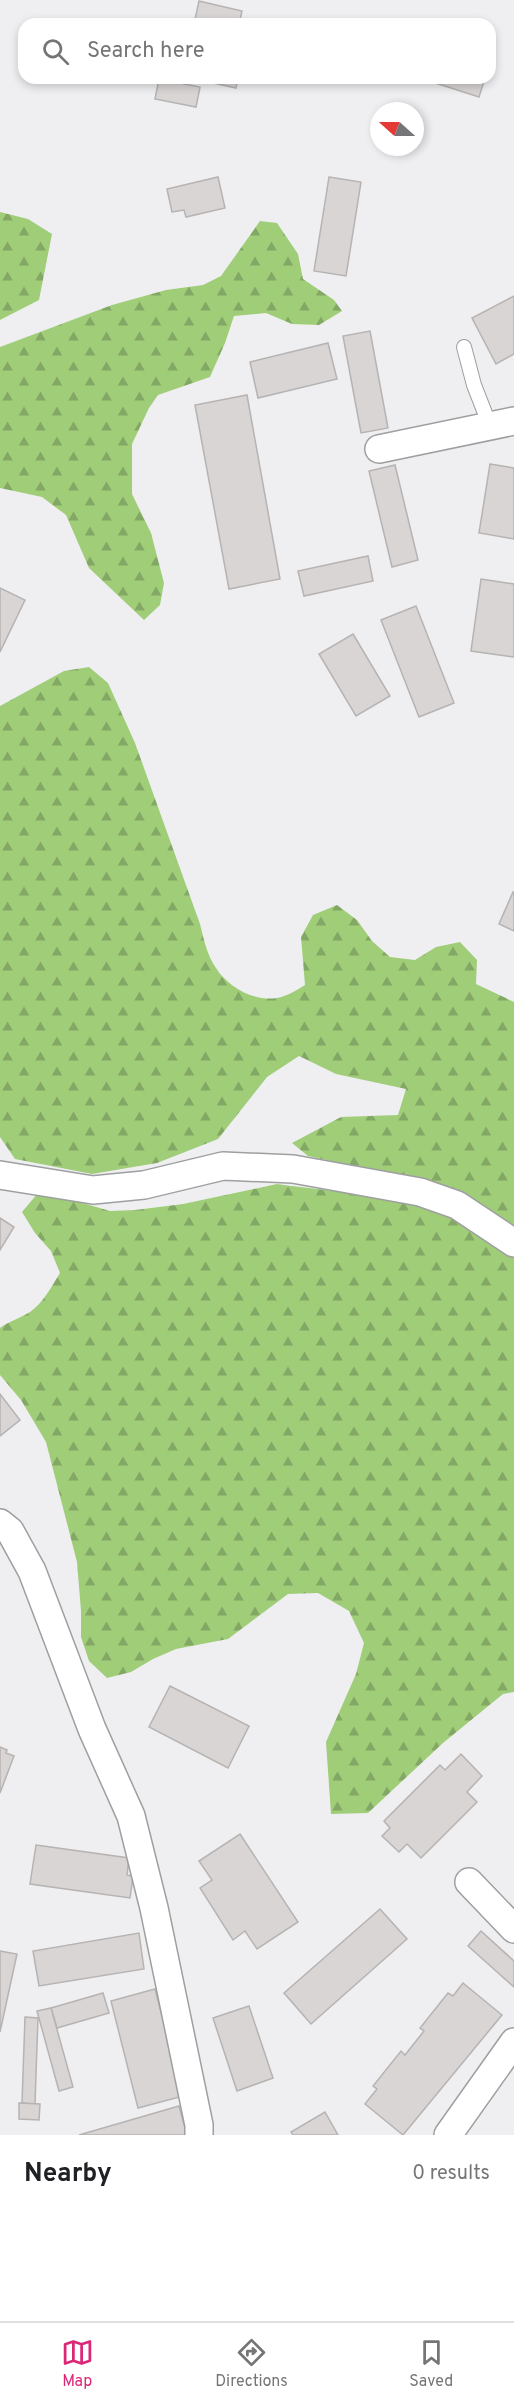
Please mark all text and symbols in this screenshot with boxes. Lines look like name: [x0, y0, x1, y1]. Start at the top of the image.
search box: [18, 18, 496, 84]
icon: search: [39, 35, 72, 68]
text: Search here: [87, 38, 205, 65]
north arrow: [370, 102, 424, 156]
text: Nearby: [24, 2158, 112, 2191]
text: 0 results: [412, 2161, 490, 2187]
tab: Map: [61, 2336, 94, 2392]
tab: Directions: [215, 2336, 288, 2392]
tab: Saved: [409, 2336, 453, 2392]

